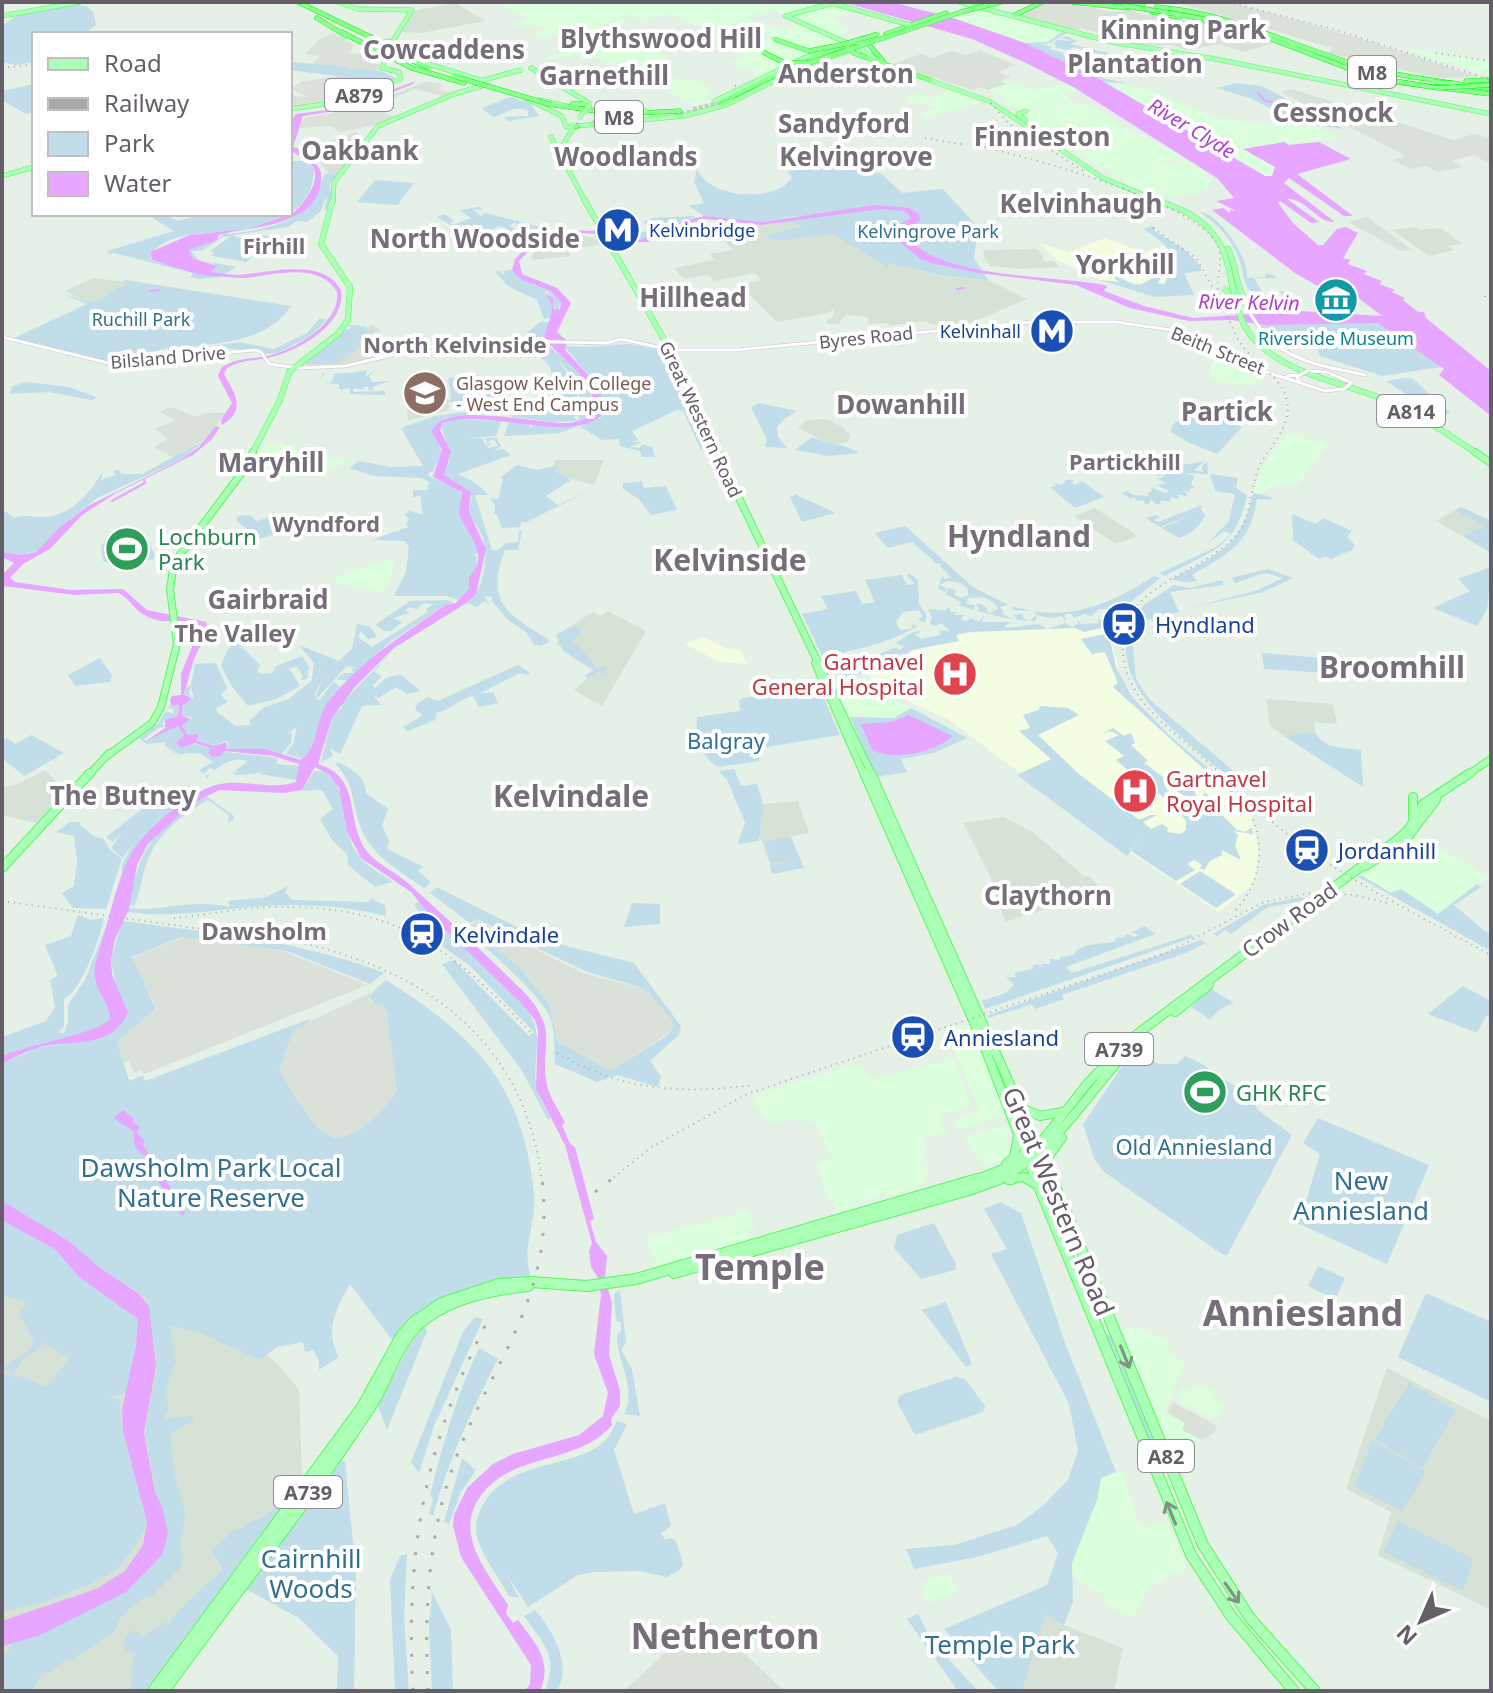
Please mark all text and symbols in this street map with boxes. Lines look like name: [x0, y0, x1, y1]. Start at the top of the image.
district label: Kinning Park: [1100, 11, 1267, 47]
district label: Blythswood Hill: [560, 20, 762, 56]
district label: Cowcaddens: [363, 31, 525, 67]
legend: [32, 32, 292, 216]
district label: Plantation: [1067, 45, 1203, 81]
text: Road: [104, 46, 162, 79]
district label: Anderston: [778, 55, 914, 91]
road number: M8: [1348, 56, 1396, 88]
district label: Garnethill: [539, 57, 669, 93]
road number: A879: [325, 79, 393, 111]
text: Railway: [104, 86, 190, 119]
water label: River Clyde: [1144, 91, 1240, 165]
district label: Cessnock: [1272, 94, 1394, 130]
road number: M8: [595, 101, 643, 133]
district label: Sandyford: [778, 105, 910, 141]
district label: Finnieston: [974, 118, 1110, 154]
text: Park: [104, 126, 155, 159]
district label: Oakbank: [301, 132, 420, 168]
district label: Woodlands: [554, 138, 698, 174]
district label: Kelvingrove: [779, 138, 933, 174]
text: Water: [104, 166, 172, 199]
district label: Kelvinhaugh: [1000, 185, 1162, 221]
metro station icon: Kelvinbridge: [594, 206, 642, 254]
place label: Kelvinbridge: [649, 218, 755, 242]
park label: Kelvingrove Park: [857, 219, 999, 243]
district label: North Woodside: [370, 220, 580, 256]
district label: Firhill: [243, 230, 305, 260]
district label: Yorkhill: [1075, 246, 1175, 282]
museum icon: Riverside Museum: [1312, 276, 1360, 324]
district label: Hillhead: [639, 279, 747, 315]
water label: River Kelvin: [1198, 288, 1300, 316]
park label: Ruchill Park: [92, 307, 191, 331]
metro station icon: Kelvinhall: [1028, 307, 1076, 355]
place label: Kelvinhall: [940, 319, 1021, 343]
street label: Byres Road: [818, 320, 914, 354]
street label: Beith Street: [1168, 320, 1269, 380]
place label: Riverside Museum: [1258, 326, 1414, 350]
district label: North Kelvinside: [363, 329, 547, 359]
street label: Great Western Road: [654, 337, 748, 501]
street label: Bilsland Drive: [109, 340, 227, 374]
school or university icon: Glasgow Kelvin College - West End Campus: [401, 369, 449, 417]
place label: Glasgow Kelvin College - West End Campus: [456, 371, 651, 416]
district label: Dowanhill: [836, 386, 966, 422]
district label: Partick: [1181, 393, 1274, 429]
road number: A814: [1377, 395, 1445, 427]
district label: Maryhill: [218, 444, 324, 480]
district label: Partickhill: [1069, 446, 1181, 476]
district label: Wyndford: [272, 508, 380, 538]
district label: Hyndland: [947, 515, 1091, 556]
place label: Lochburn Park: [158, 521, 257, 576]
sports icon: Lochburn Park: [103, 525, 151, 573]
district label: Kelvinside: [653, 539, 807, 580]
district label: Gairbraid: [207, 581, 329, 617]
station icon: Hyndland: [1100, 600, 1148, 648]
place label: Hyndland: [1155, 609, 1255, 639]
district label: The Valley: [174, 616, 296, 649]
place label: Gartnavel General Hospital: [752, 646, 924, 701]
district label: Broomhill: [1319, 646, 1465, 687]
hospital icon: Gartnavel General Hospital: [931, 650, 979, 698]
park label: Balgray: [687, 725, 766, 755]
place label: Gartnavel Royal Hospital: [1166, 763, 1313, 818]
hospital icon: Gartnavel Royal Hospital: [1111, 767, 1159, 815]
district label: Kelvindale: [493, 775, 649, 816]
district label: The Butney: [50, 777, 196, 813]
station icon: Jordanhill: [1283, 826, 1331, 874]
place label: Jordanhill: [1336, 835, 1436, 865]
street label: Crow Road: [1235, 874, 1343, 964]
district label: Claythorn: [984, 877, 1112, 913]
station icon: Kelvindale: [398, 910, 446, 958]
district label: Dawsholm: [201, 914, 327, 947]
place label: Kelvindale: [453, 919, 559, 949]
station icon: Anniesland: [889, 1013, 937, 1061]
place label: Anniesland: [944, 1022, 1059, 1052]
road number: A739: [1085, 1033, 1153, 1065]
sports icon: GHK RFC: [1181, 1068, 1229, 1116]
place label: GHK RFC: [1236, 1077, 1327, 1107]
street label: Great Western Road: [994, 1081, 1124, 1321]
park label: Old Anniesland: [1115, 1131, 1273, 1161]
park label: Dawsholm Park Local Nature Reserve: [81, 1149, 341, 1215]
park label: New Anniesland: [1293, 1162, 1429, 1228]
district label: Temple: [695, 1242, 825, 1291]
district label: Anniesland: [1203, 1288, 1403, 1337]
one-way arrow: [1118, 1344, 1133, 1369]
road number: A82: [1138, 1440, 1194, 1472]
road number: A739: [274, 1476, 342, 1508]
one-way arrow: [1163, 1501, 1177, 1526]
park label: Cairnhill Woods: [261, 1540, 361, 1606]
one-way arrow: [1224, 1581, 1240, 1603]
north arrow: [1381, 1581, 1461, 1661]
district label: Netherton: [631, 1611, 819, 1660]
text: N: [1389, 1619, 1423, 1653]
park label: Temple Park: [925, 1626, 1075, 1662]

